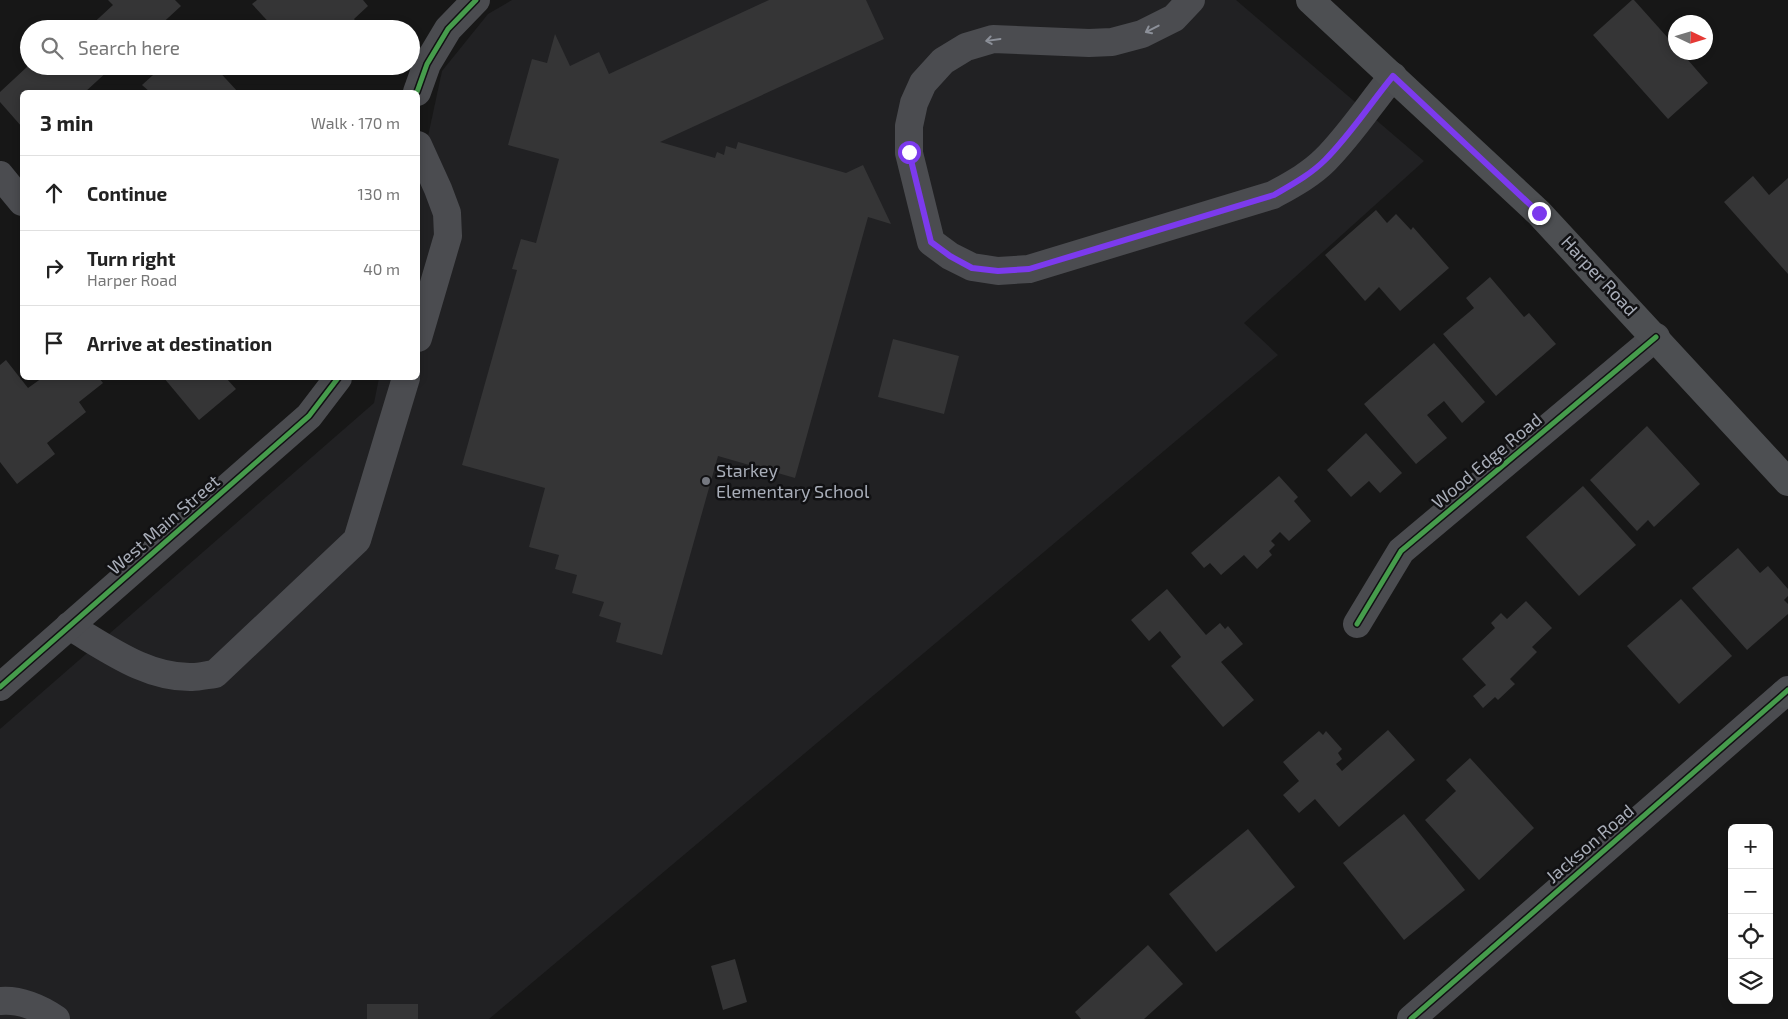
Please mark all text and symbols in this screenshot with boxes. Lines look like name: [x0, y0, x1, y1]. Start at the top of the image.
north arrow: [1668, 15, 1713, 60]
search box: [20, 20, 420, 75]
one-way arrow: [1145, 24, 1160, 34]
icon: search: [38, 34, 66, 62]
text: Search here: [78, 36, 180, 59]
one-way arrow: [985, 36, 1001, 46]
text: 3 min: [40, 110, 93, 135]
text: Walk · 170 m: [311, 113, 400, 132]
route start: [898, 141, 921, 164]
icon: ahead: [40, 179, 68, 207]
text: Continue: [87, 182, 167, 205]
text: 130 m: [358, 184, 400, 203]
route end: [1528, 202, 1551, 225]
street label: Harper Road: [1557, 231, 1642, 320]
text: Turn right: [87, 247, 175, 270]
icon: right: [40, 254, 68, 282]
text: 40 m: [363, 259, 400, 278]
text: Harper Road: [87, 270, 177, 289]
icon: arrive: [40, 329, 68, 357]
text: Arrive at destination: [87, 332, 272, 355]
street label: Wood Edge Road: [1427, 408, 1546, 513]
place label: Starkey Elementary School: [716, 459, 870, 502]
street label: West Main Street: [103, 470, 224, 579]
marker: Starkey Elementary School: [700, 475, 712, 487]
street label: Jackson Road: [1541, 799, 1638, 887]
map controls: [1728, 824, 1773, 1004]
button: +: [1728, 824, 1773, 869]
button: −: [1728, 869, 1773, 914]
button: locate: [1728, 914, 1773, 959]
button: layers: [1728, 959, 1773, 1004]

